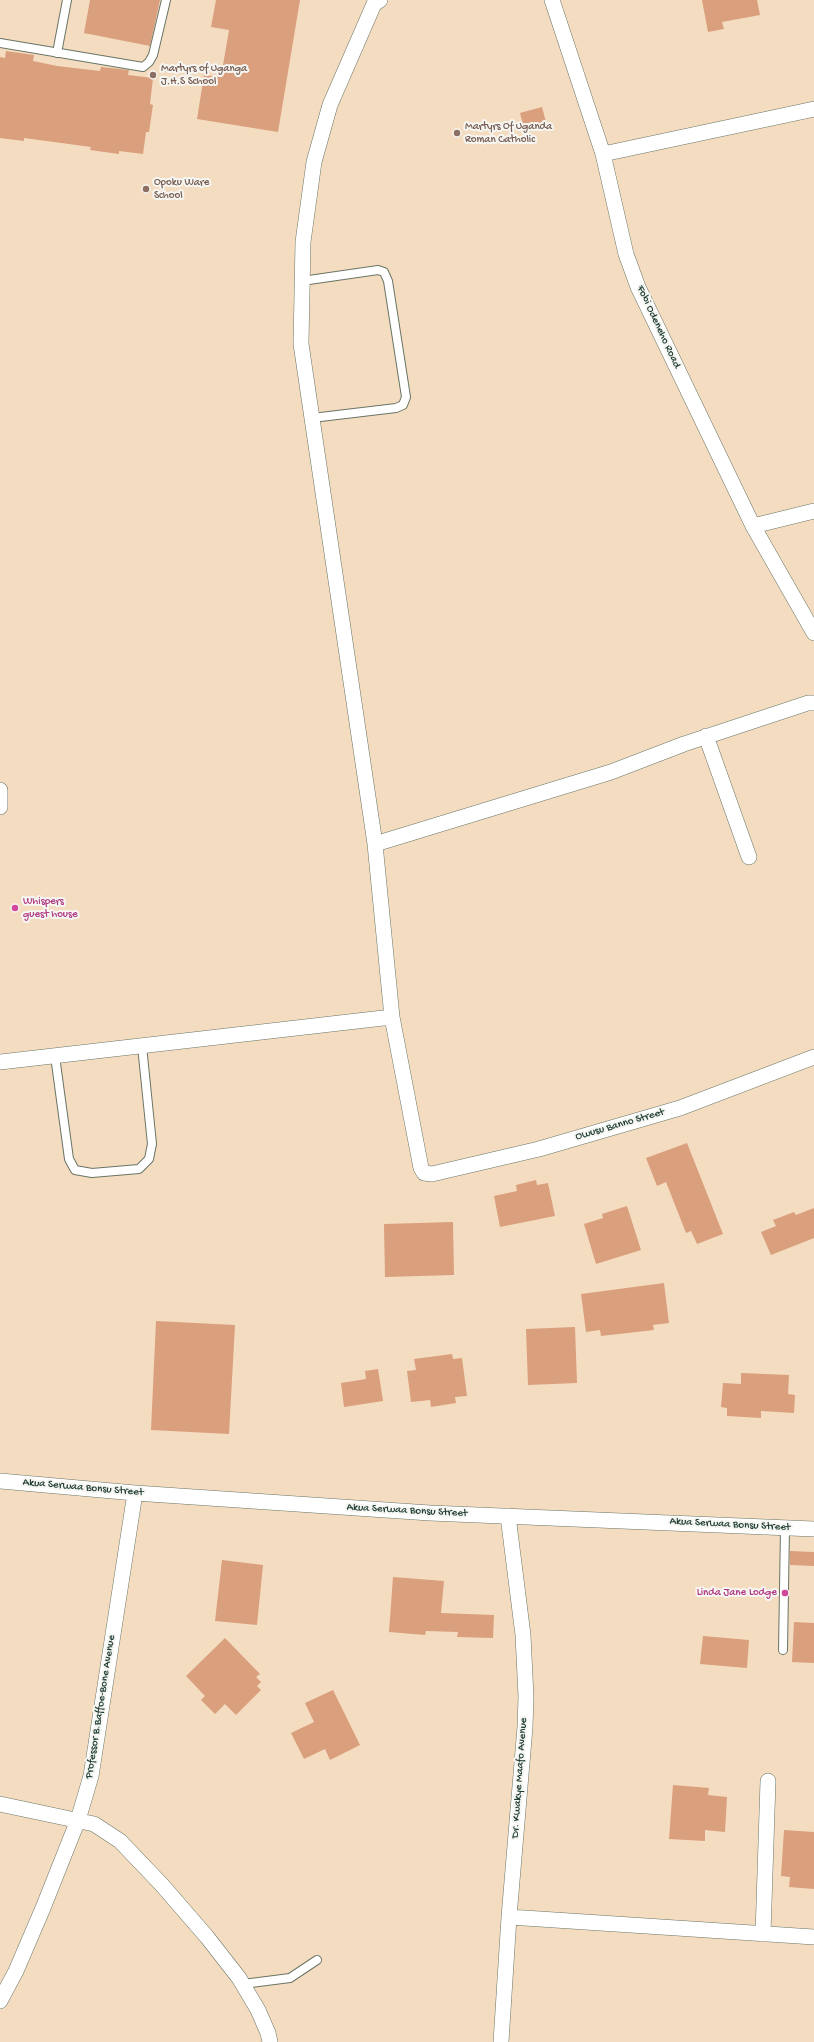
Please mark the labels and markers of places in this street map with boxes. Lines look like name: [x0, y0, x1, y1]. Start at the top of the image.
place label: Martyrs of Uganga J.H.S School: [161, 62, 247, 88]
marker: Martyrs of Uganga J.H.S School: [148, 70, 158, 80]
place label: Martyrs Of Uganda Roman Catholic: [465, 120, 552, 146]
marker: Martyrs Of Uganda Roman Catholic: [452, 128, 462, 138]
place label: Opoku Ware School: [154, 176, 209, 202]
marker: Opoku Ware School: [141, 184, 151, 194]
place label: Whispers guest house: [23, 895, 78, 921]
marker: Whispers guest house: [10, 903, 20, 913]
place label: Linda Jane Lodge: [697, 1586, 777, 1600]
marker: Linda Jane Lodge: [780, 1588, 790, 1598]

